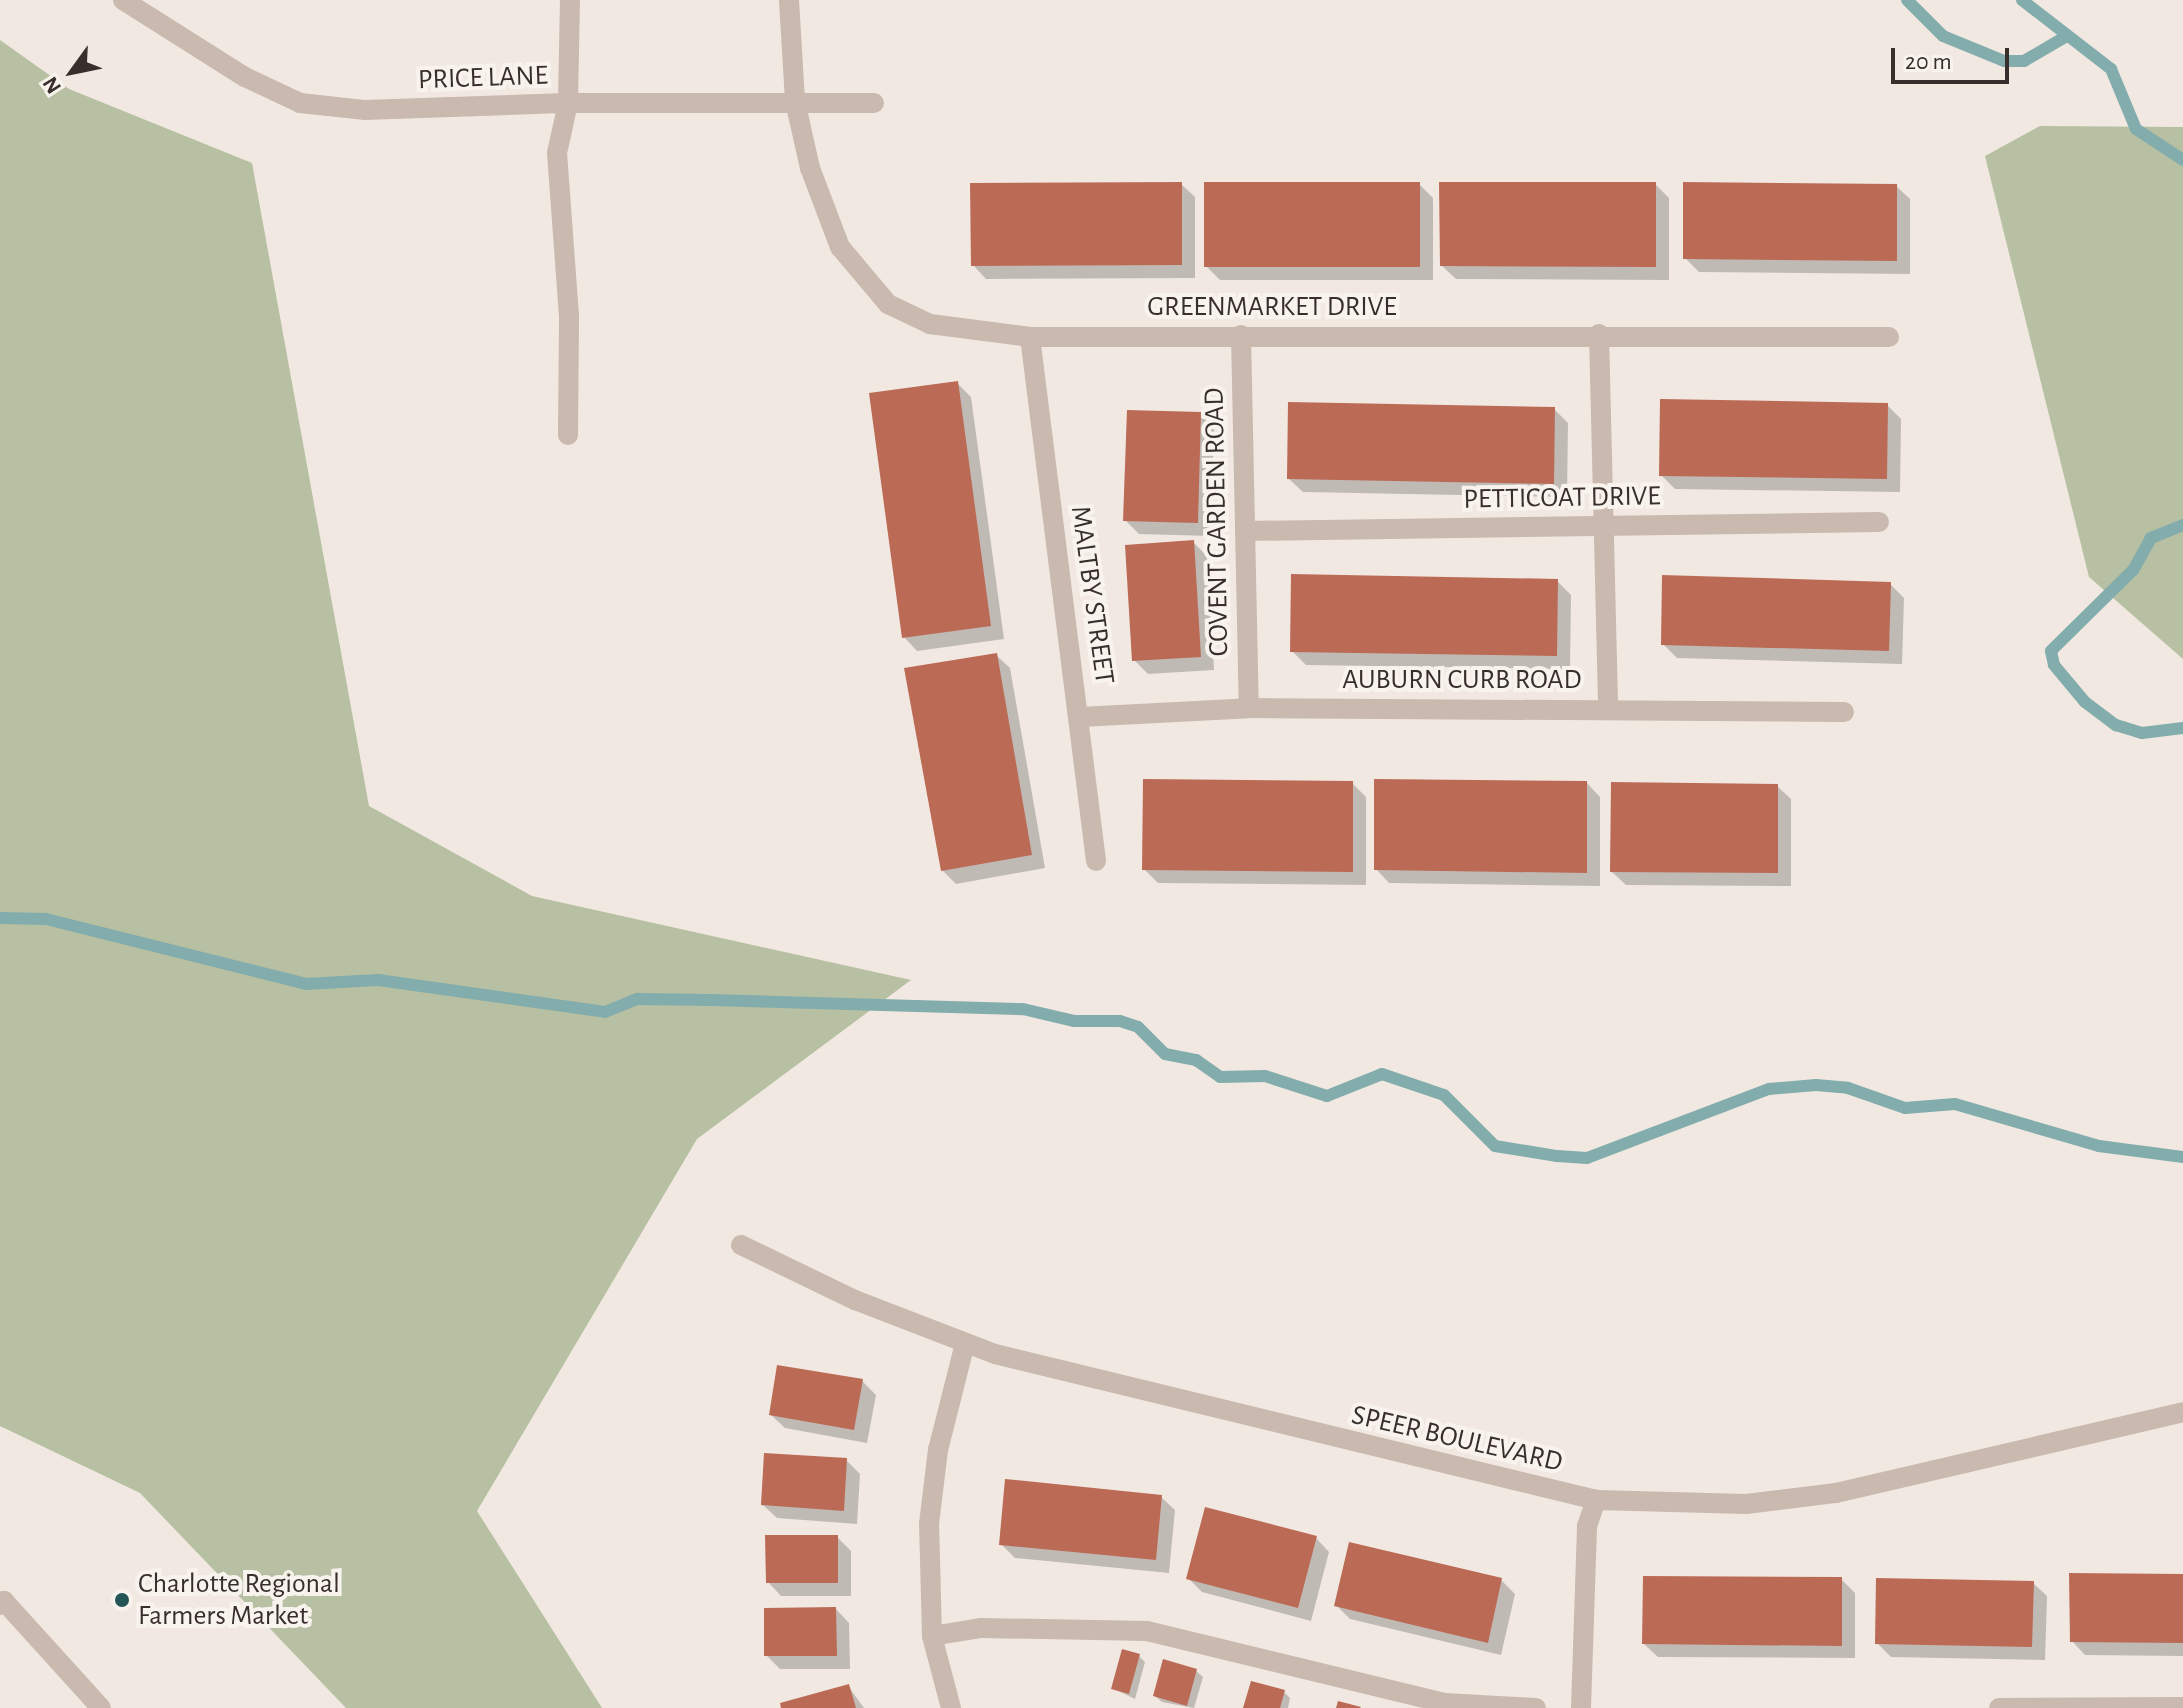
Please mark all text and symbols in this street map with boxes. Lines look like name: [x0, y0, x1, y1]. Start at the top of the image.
north arrow: [32, 32, 112, 112]
scale bar: [1895, 32, 2013, 82]
text: 20 m: [1905, 50, 1952, 74]
street label: PRICE LANE: [417, 59, 549, 97]
text: N: [38, 73, 65, 97]
street label: GREENMARKET DRIVE: [1147, 290, 1397, 324]
street label: COVENT GARDEN ROAD: [1198, 387, 1236, 657]
street label: PETTICOAT DRIVE: [1463, 479, 1661, 517]
street label: MALTBY STREET: [1063, 504, 1121, 686]
street label: AUBURN CURB ROAD: [1342, 663, 1582, 697]
street label: SPEER BOULEVARD: [1348, 1398, 1566, 1480]
place label: Charlotte Regional Farmers Market: [138, 1567, 340, 1633]
marker: Charlotte Regional Farmers Market: [113, 1591, 131, 1609]

